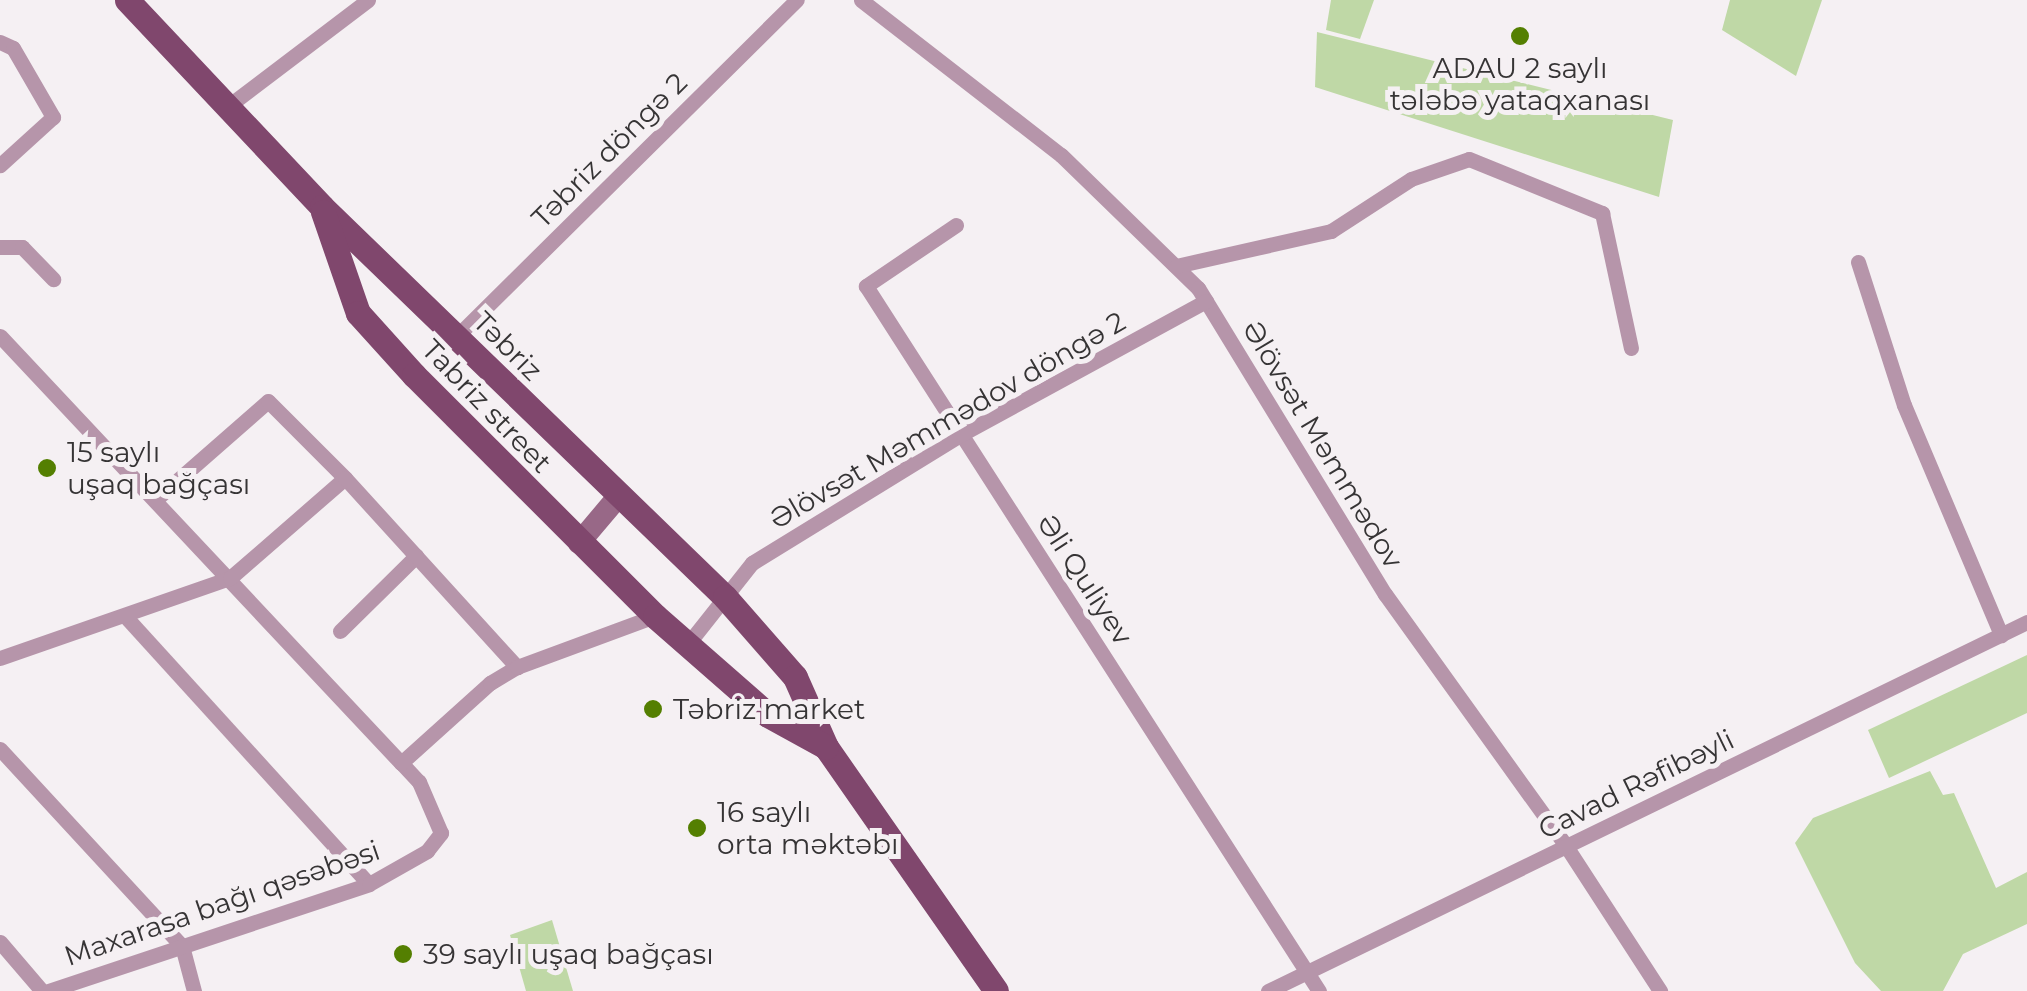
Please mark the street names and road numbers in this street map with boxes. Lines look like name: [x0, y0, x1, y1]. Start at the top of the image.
street label: Təbriz döngə 2: [524, 65, 694, 235]
street label: Əlövsət Məmmədov döngə 2: [763, 304, 1131, 536]
street label: Təbriz: [467, 305, 549, 387]
street label: Əlövsət Məmmədov: [1236, 314, 1410, 574]
street label: Tabriz street: [415, 332, 559, 480]
street label: Əli Quliyev: [1030, 507, 1140, 651]
street label: Cavad Rəfibəyli: [1533, 722, 1739, 846]
street label: Maxarasa bağı qəsəbəsi: [60, 833, 384, 973]

